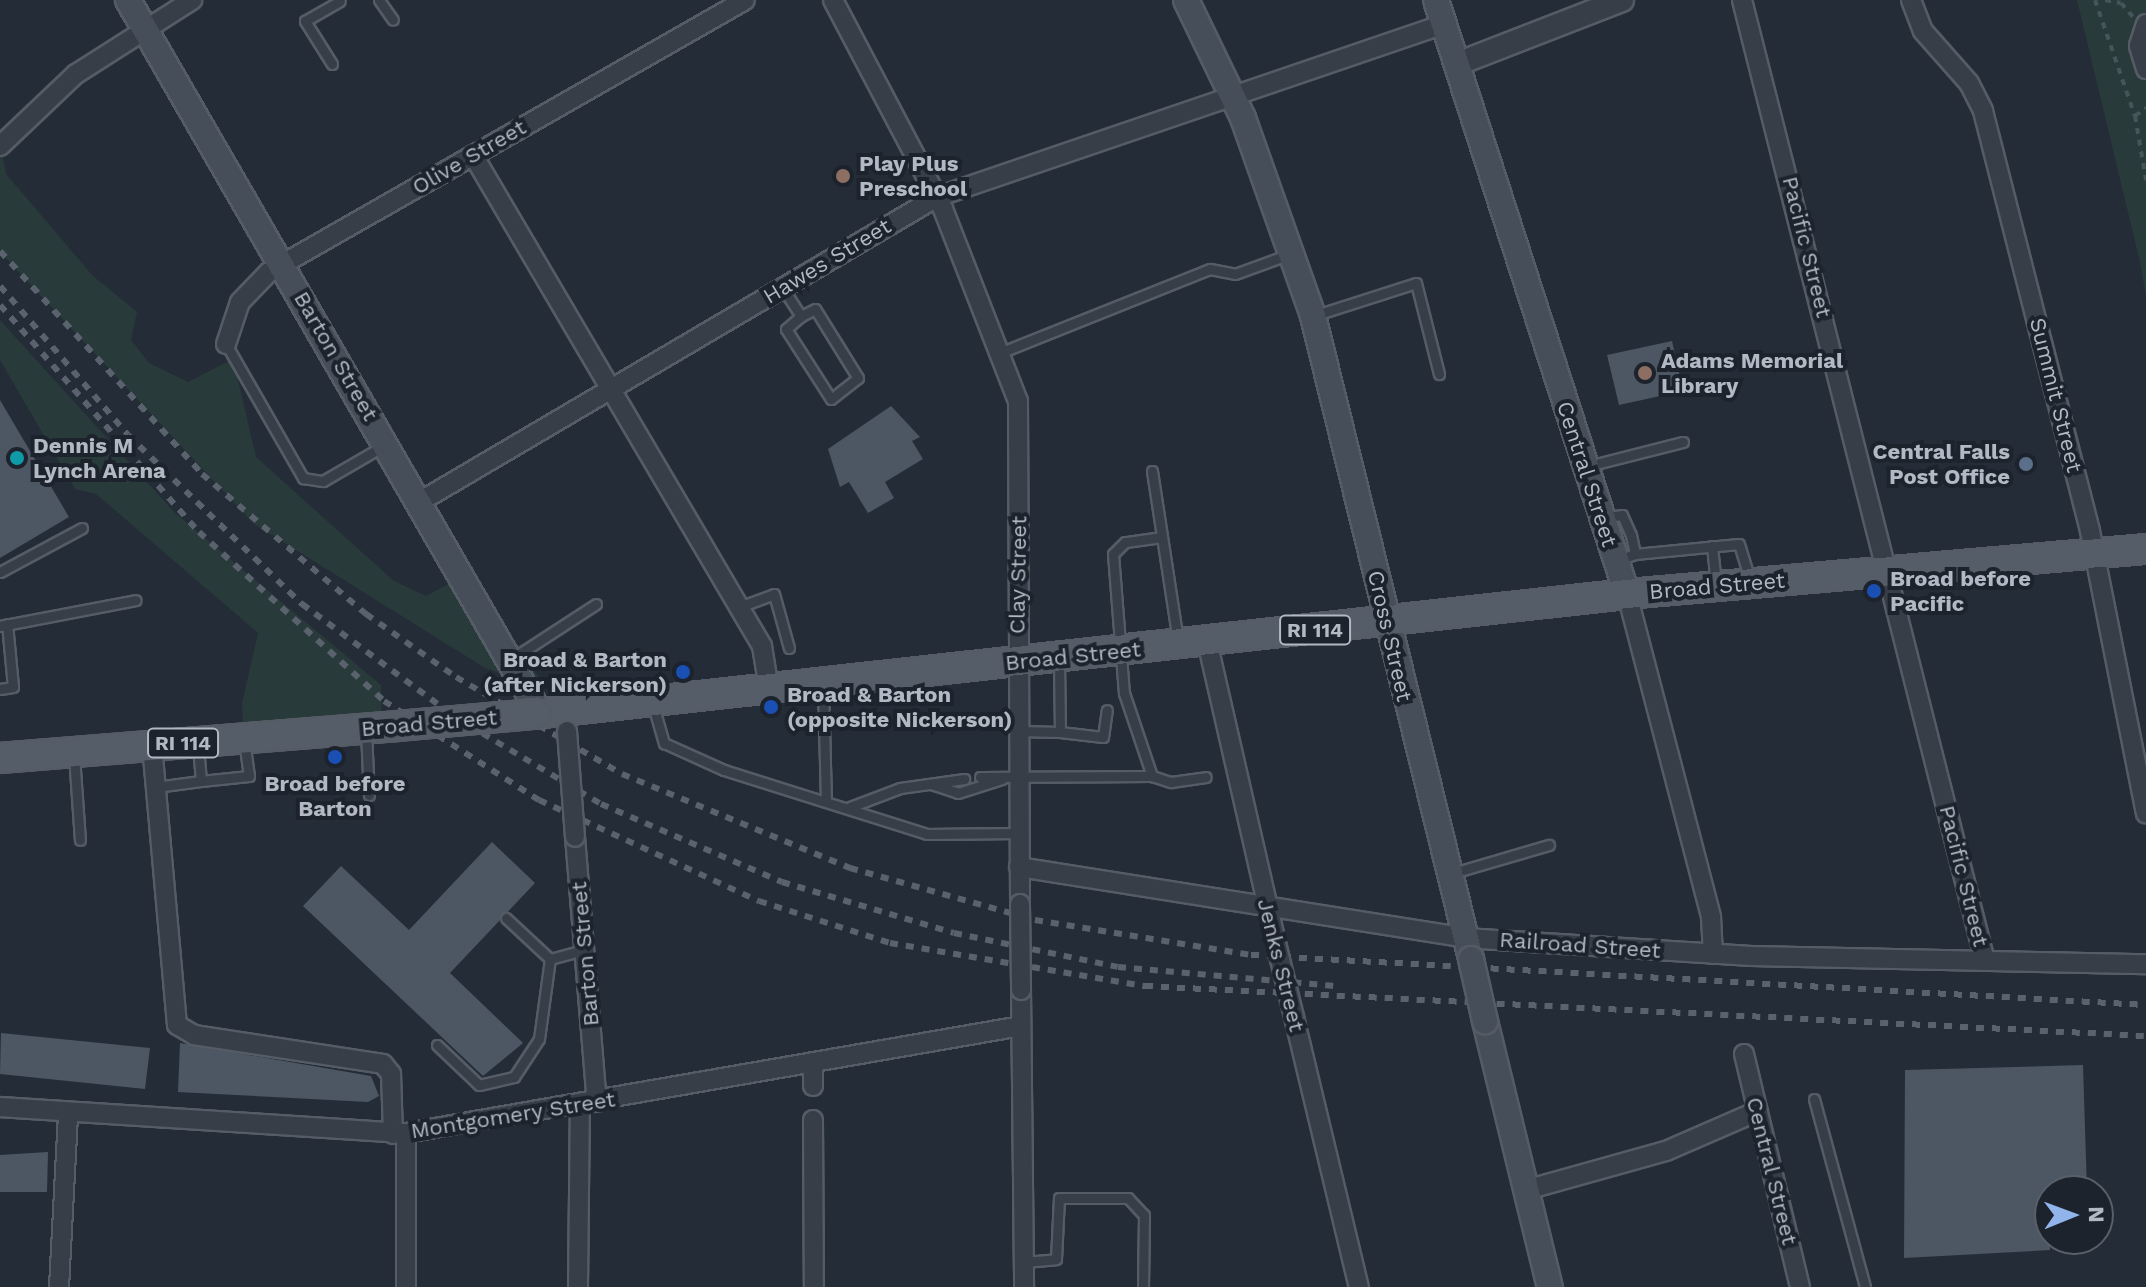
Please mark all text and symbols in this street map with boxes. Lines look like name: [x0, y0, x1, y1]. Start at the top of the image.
street label: Olive Street: [407, 114, 531, 200]
place label: Play Plus Preschool: [859, 150, 967, 202]
marker: Play Plus Preschool: [834, 167, 852, 185]
street label: Pacific Street: [1777, 174, 1837, 320]
street label: Hawes Street: [758, 213, 896, 309]
street label: Barton Street: [288, 287, 384, 425]
street label: Summit Street: [2024, 315, 2088, 475]
place label: Adams Memorial Library: [1661, 347, 1843, 398]
marker: Adams Memorial Library: [1636, 364, 1654, 382]
street label: Central Street: [1551, 398, 1623, 550]
place label: Dennis M Lynch Arena: [33, 432, 166, 484]
place label: Central Falls Post Office: [1872, 438, 2010, 490]
marker: Dennis M Lynch Arena: [8, 449, 26, 467]
marker: Central Falls Post Office: [2017, 455, 2035, 473]
street label: Clay Street: [1004, 515, 1032, 635]
place label: Broad before Pacific: [1890, 565, 2031, 616]
street label: Broad Street: [1648, 567, 1786, 605]
street label: Cross Street: [1362, 568, 1418, 704]
marker: Broad before Pacific: [1865, 582, 1883, 600]
road number: RI 114: [1277, 614, 1353, 646]
street label: Broad Street: [1004, 636, 1142, 676]
place label: Broad & Barton (after Nickerson): [483, 646, 667, 698]
marker: Broad & Barton (after Nickerson): [674, 663, 692, 681]
place label: Broad & Barton (opposite Nickerson): [787, 681, 1012, 732]
marker: Broad & Barton (opposite Nickerson): [762, 698, 780, 716]
street label: Broad Street: [360, 704, 498, 742]
road number: RI 114: [145, 727, 221, 759]
marker: Broad before Barton: [326, 748, 344, 766]
place label: Broad before Barton: [265, 770, 405, 822]
street label: Pacific Street: [1934, 803, 1994, 949]
street label: Barton Street: [566, 881, 604, 1027]
street label: Jenks Street: [1252, 896, 1310, 1034]
street label: Railroad Street: [1499, 926, 1661, 964]
street label: Montgomery Street: [409, 1086, 617, 1144]
street label: Central Street: [1741, 1094, 1803, 1248]
north arrow: [2034, 1175, 2114, 1255]
text: N: [2084, 1206, 2109, 1223]

